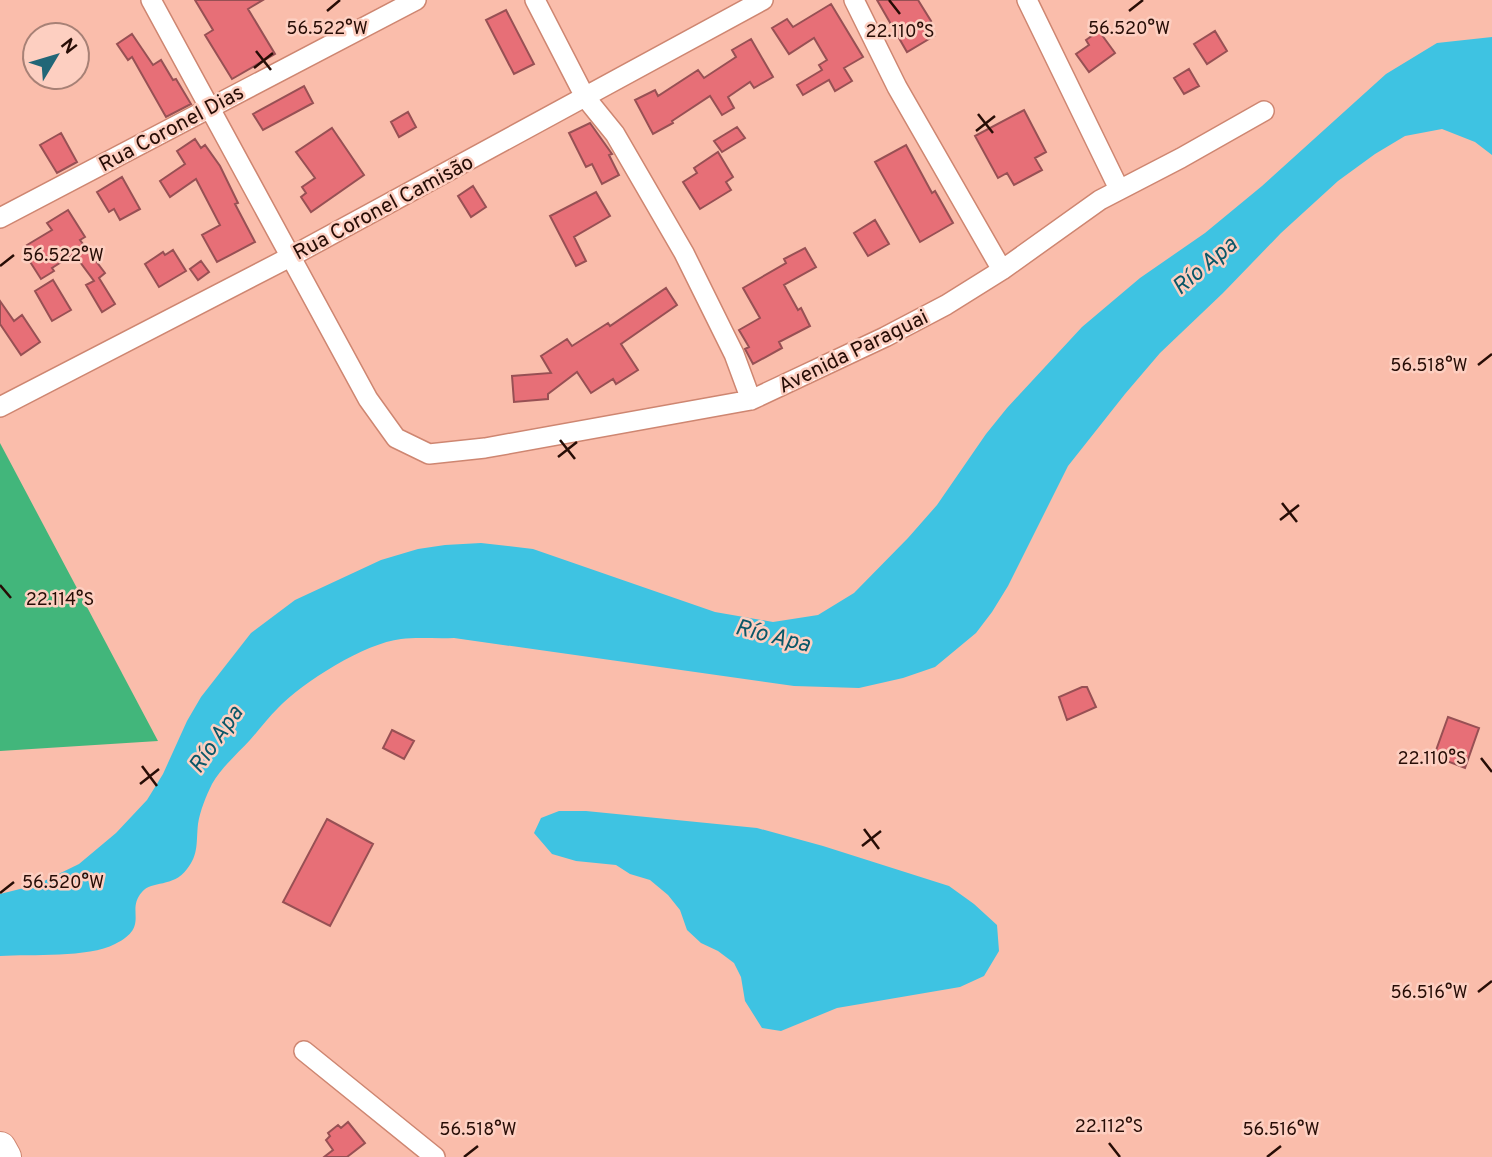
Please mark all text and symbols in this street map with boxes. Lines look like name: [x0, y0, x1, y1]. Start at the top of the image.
text: 56.522°W: [286, 18, 368, 41]
text: 56.520°W: [1088, 18, 1170, 41]
north arrow: [21, 21, 91, 91]
text: 22.110°S: [865, 21, 935, 44]
text: N: [54, 34, 81, 60]
street label: Rua Coronel Dias: [94, 80, 249, 179]
street label: Rua Coronel Camisão: [289, 149, 479, 267]
water label: Río Apa: [1167, 231, 1244, 303]
text: 56.522°W: [22, 245, 104, 268]
street label: Avenida Paraguai: [774, 304, 933, 400]
text: 56.518°W: [1390, 355, 1468, 378]
text: 22.114°S: [26, 589, 94, 612]
water label: Río Apa: [732, 614, 813, 661]
water label: Río Apa: [183, 701, 251, 780]
text: 22.110°S: [1397, 748, 1467, 771]
text: 56.520°W: [22, 872, 104, 895]
text: 56.516°W: [1390, 982, 1468, 1005]
text: 22.112°S: [1075, 1116, 1143, 1139]
text: 56.518°W: [439, 1119, 517, 1142]
text: 56.516°W: [1242, 1119, 1320, 1142]

